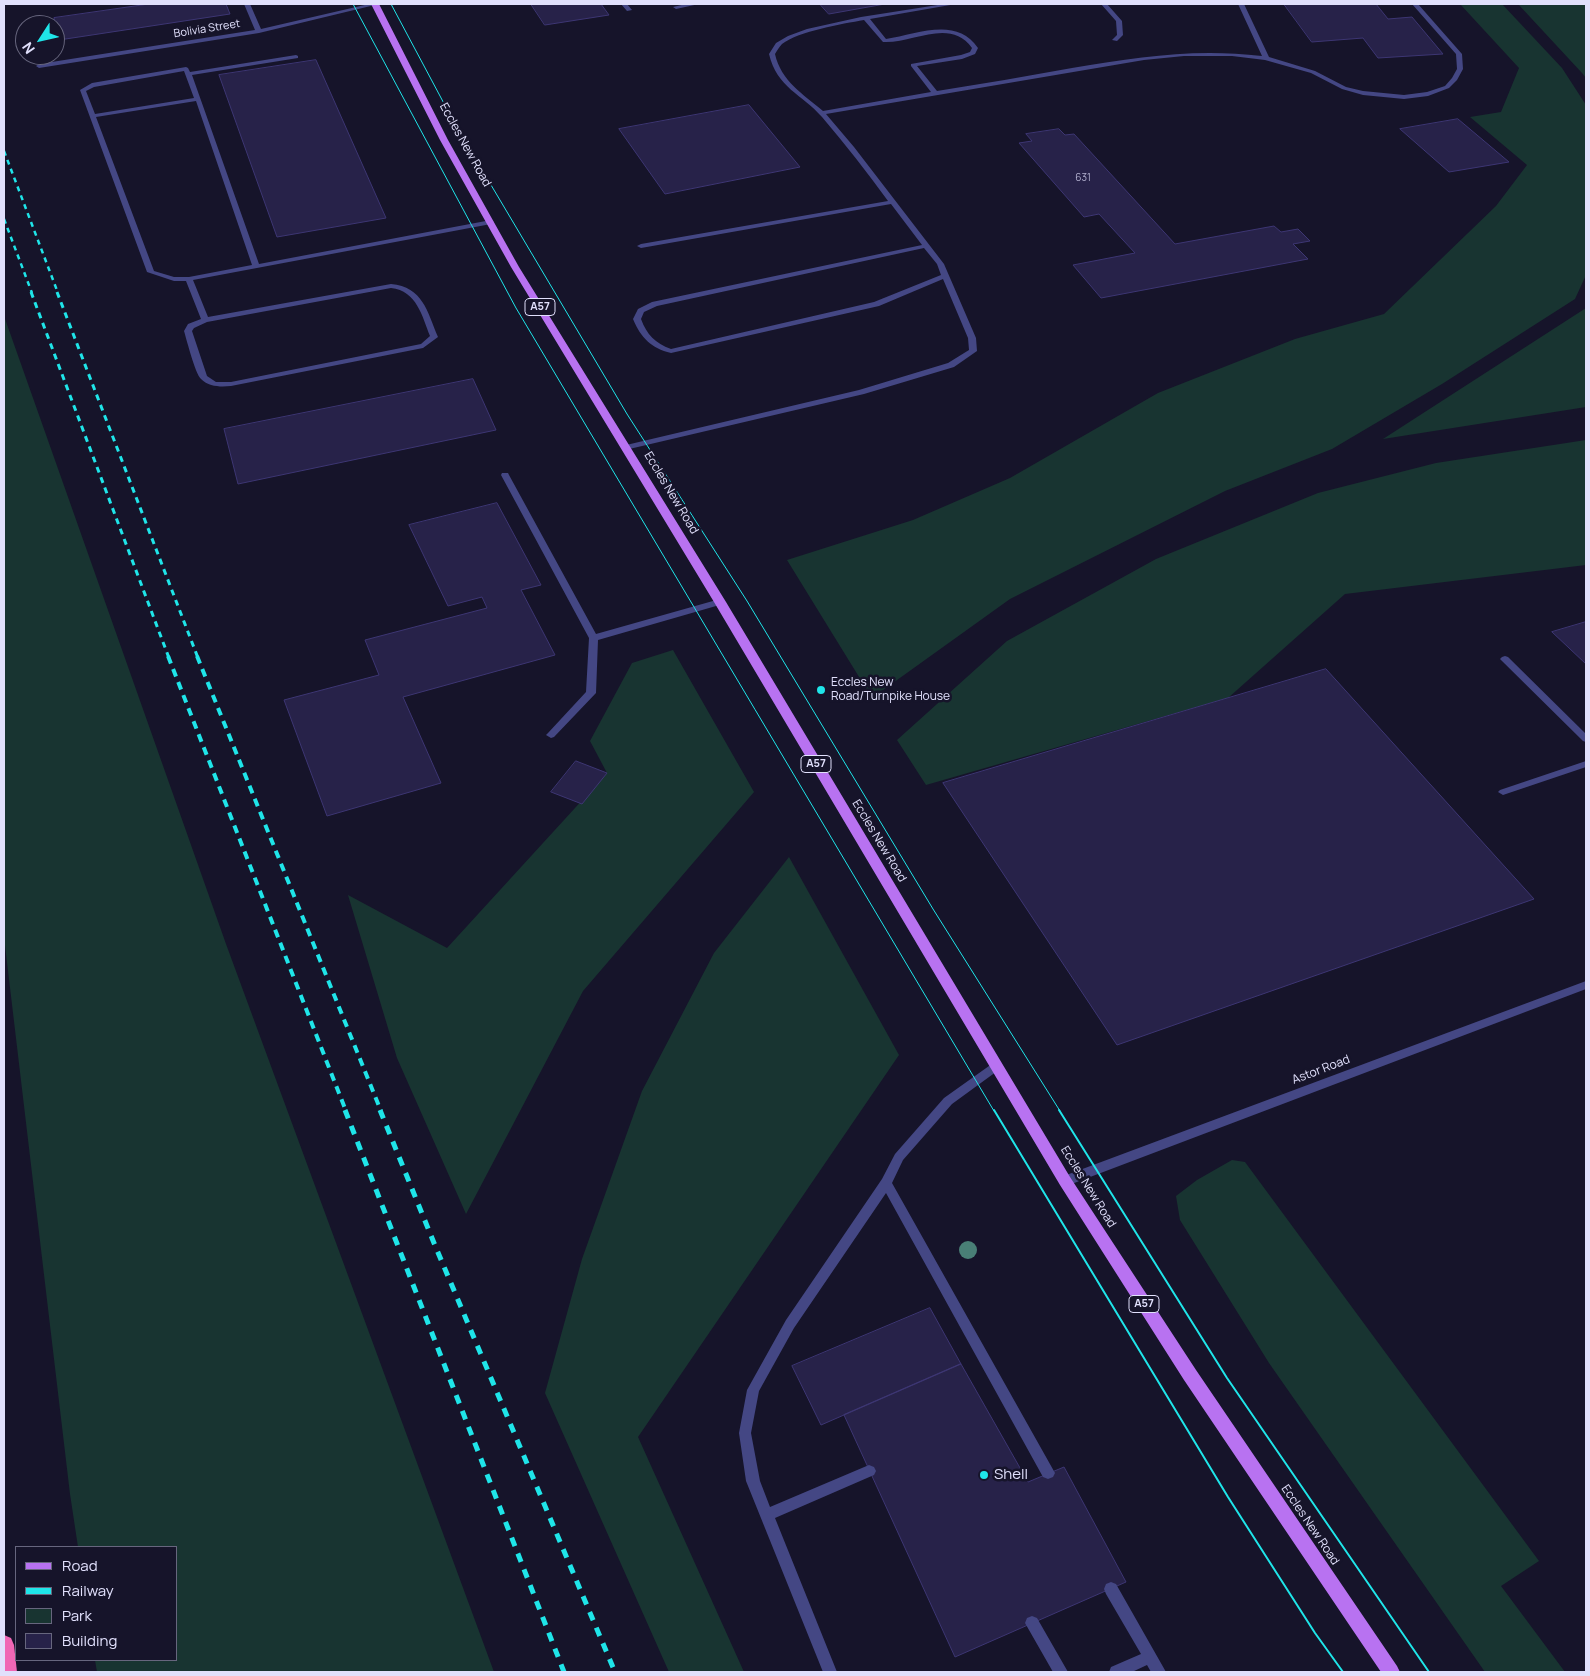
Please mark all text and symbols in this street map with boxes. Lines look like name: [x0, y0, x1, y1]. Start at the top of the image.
north arrow: [15, 15, 65, 65]
street label: Bolivia Street: [173, 17, 241, 41]
text: N: [17, 39, 39, 58]
street label: Eccles New Road: [436, 101, 494, 189]
house number: 631: [1075, 172, 1091, 184]
road number: A57: [525, 298, 555, 316]
street label: Eccles New Road: [641, 449, 701, 537]
place label: Eccles New Road/Turnpike House: [831, 676, 950, 704]
marker: Eccles New Road/Turnpike House: [815, 684, 827, 696]
road number: A57: [801, 756, 831, 772]
street label: Eccles New Road: [849, 797, 909, 885]
street label: Astor Road: [1290, 1052, 1352, 1088]
street label: Eccles New Road: [1057, 1144, 1119, 1230]
road number: A57: [1129, 1296, 1159, 1312]
place label: Shell: [994, 1466, 1028, 1484]
marker: Shell: [978, 1469, 990, 1481]
street label: Eccles New Road: [1278, 1482, 1342, 1568]
legend: [15, 1546, 178, 1661]
text: Road: [62, 1555, 98, 1576]
text: Railway: [62, 1580, 114, 1601]
text: Park: [62, 1605, 92, 1626]
text: Building: [62, 1630, 117, 1651]

